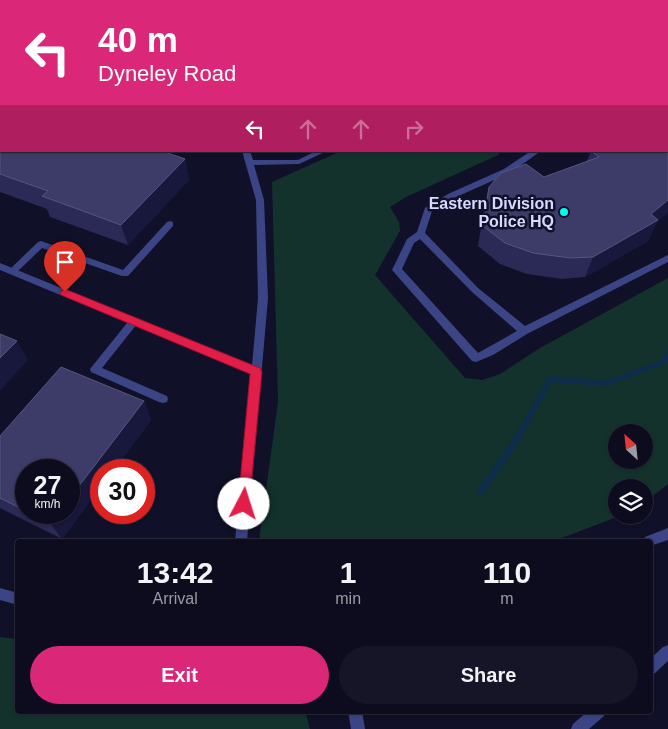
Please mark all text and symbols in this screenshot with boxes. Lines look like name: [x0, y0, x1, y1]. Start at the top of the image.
icon: left: [15, 20, 80, 85]
text: 40 m: [98, 20, 178, 59]
text: Dyneley Road: [98, 61, 236, 86]
icon: left: [241, 115, 269, 143]
icon: ahead: [294, 115, 322, 143]
icon: ahead: [347, 115, 375, 143]
icon: right: [400, 115, 428, 143]
place label: Eastern Division Police HQ: [429, 195, 554, 230]
marker: Eastern Division Police HQ: [558, 206, 570, 218]
pin: [44, 241, 86, 292]
icon: arrive: [51, 248, 79, 276]
north arrow: [608, 424, 652, 469]
map controls: [608, 424, 653, 524]
speed limit sign: 30: [90, 459, 155, 524]
text: 27: [34, 471, 61, 499]
position arrow: [217, 477, 269, 529]
button: layers: [608, 479, 653, 524]
text: km/h: [34, 497, 61, 511]
text: 13:42: [137, 556, 214, 589]
text: 1: [340, 556, 357, 589]
text: 110: [483, 556, 531, 589]
text: Arrival: [152, 590, 198, 607]
text: min: [335, 590, 361, 607]
text: m: [500, 590, 514, 607]
button: Exit: [30, 646, 329, 704]
button: Share: [339, 646, 638, 704]

